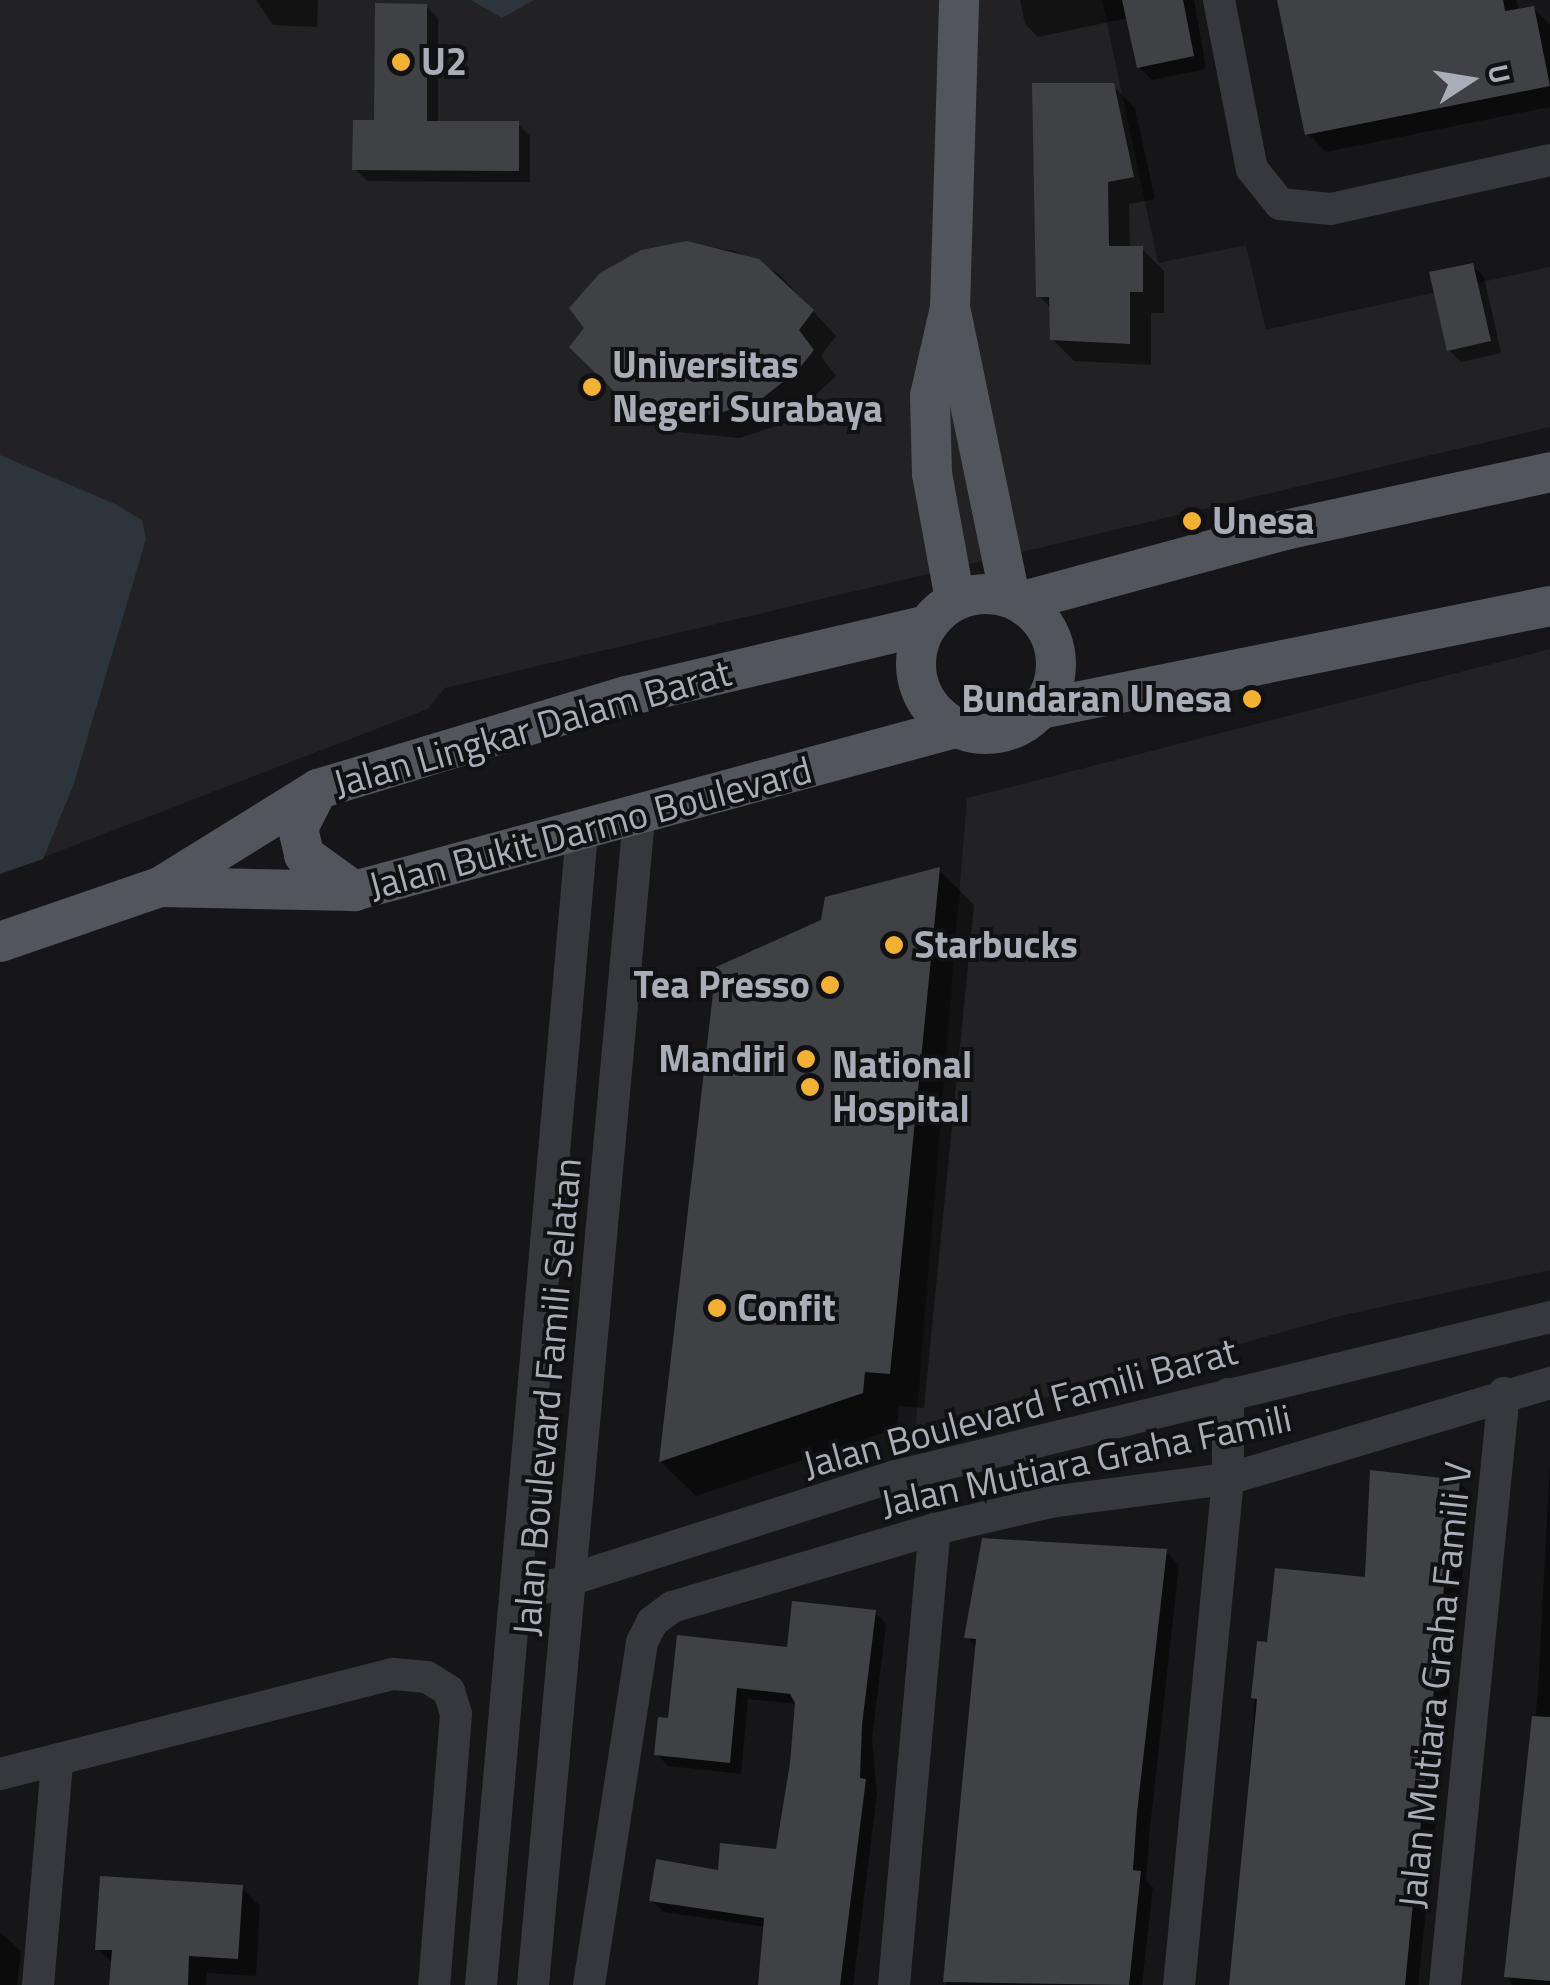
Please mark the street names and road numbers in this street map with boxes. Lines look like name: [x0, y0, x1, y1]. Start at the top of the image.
street label: Jalan Lingkar Dalam Barat: [328, 649, 736, 807]
street label: Jalan Bukit Darmo Boulevard: [364, 747, 816, 909]
street label: Jalan Boulevard Famili Selatan: [503, 1156, 591, 1638]
street label: Jalan Boulevard Famili Barat: [798, 1328, 1242, 1488]
street label: Jalan Mutiara Graha Famili: [877, 1395, 1295, 1527]
street label: Jalan Mutiara Graha Famili V: [1389, 1459, 1481, 1911]

